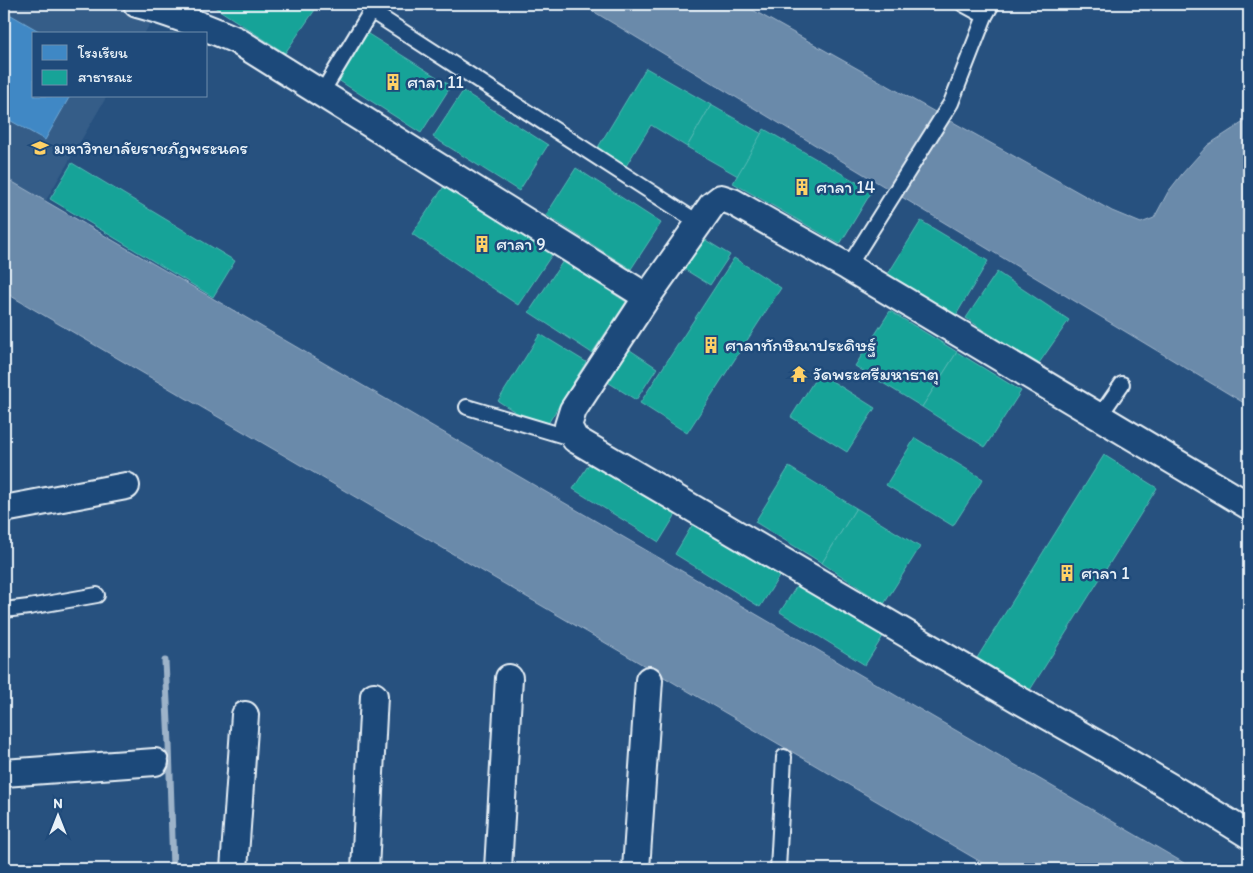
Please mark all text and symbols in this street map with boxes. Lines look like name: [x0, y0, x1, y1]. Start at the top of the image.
legend: [32, 32, 208, 98]
text: โรงเรียน: [77, 44, 128, 62]
text: สาธารณะ: [78, 68, 132, 86]
place label: ศาลา 11: [407, 71, 464, 93]
building icon: ศาลา 11: [383, 72, 403, 92]
place label: มหาวิทยาลัยราชภัฏพระนคร: [54, 137, 248, 159]
school or university icon: มหาวิทยาลัยราชภัฏพระนคร: [30, 138, 50, 158]
place label: ศาลา 14: [816, 176, 876, 198]
building icon: ศาลา 14: [792, 177, 812, 197]
place label: ศาลา 9: [496, 233, 546, 255]
building icon: ศาลา 9: [472, 234, 492, 254]
place label: ศาลาทักษิณาประดิษฐ์: [725, 334, 876, 357]
building icon: ศาลาทักษิณาประดิษฐ์: [701, 335, 721, 355]
place label: วัดพระศรีมหาธาตุ: [813, 363, 939, 385]
temple icon: วัดพระศรีมหาธาตุ: [789, 364, 809, 384]
place label: ศาลา 1: [1081, 562, 1130, 584]
building icon: ศาลา 1: [1057, 563, 1077, 583]
north arrow: [32, 790, 82, 840]
text: N: [53, 795, 63, 812]

